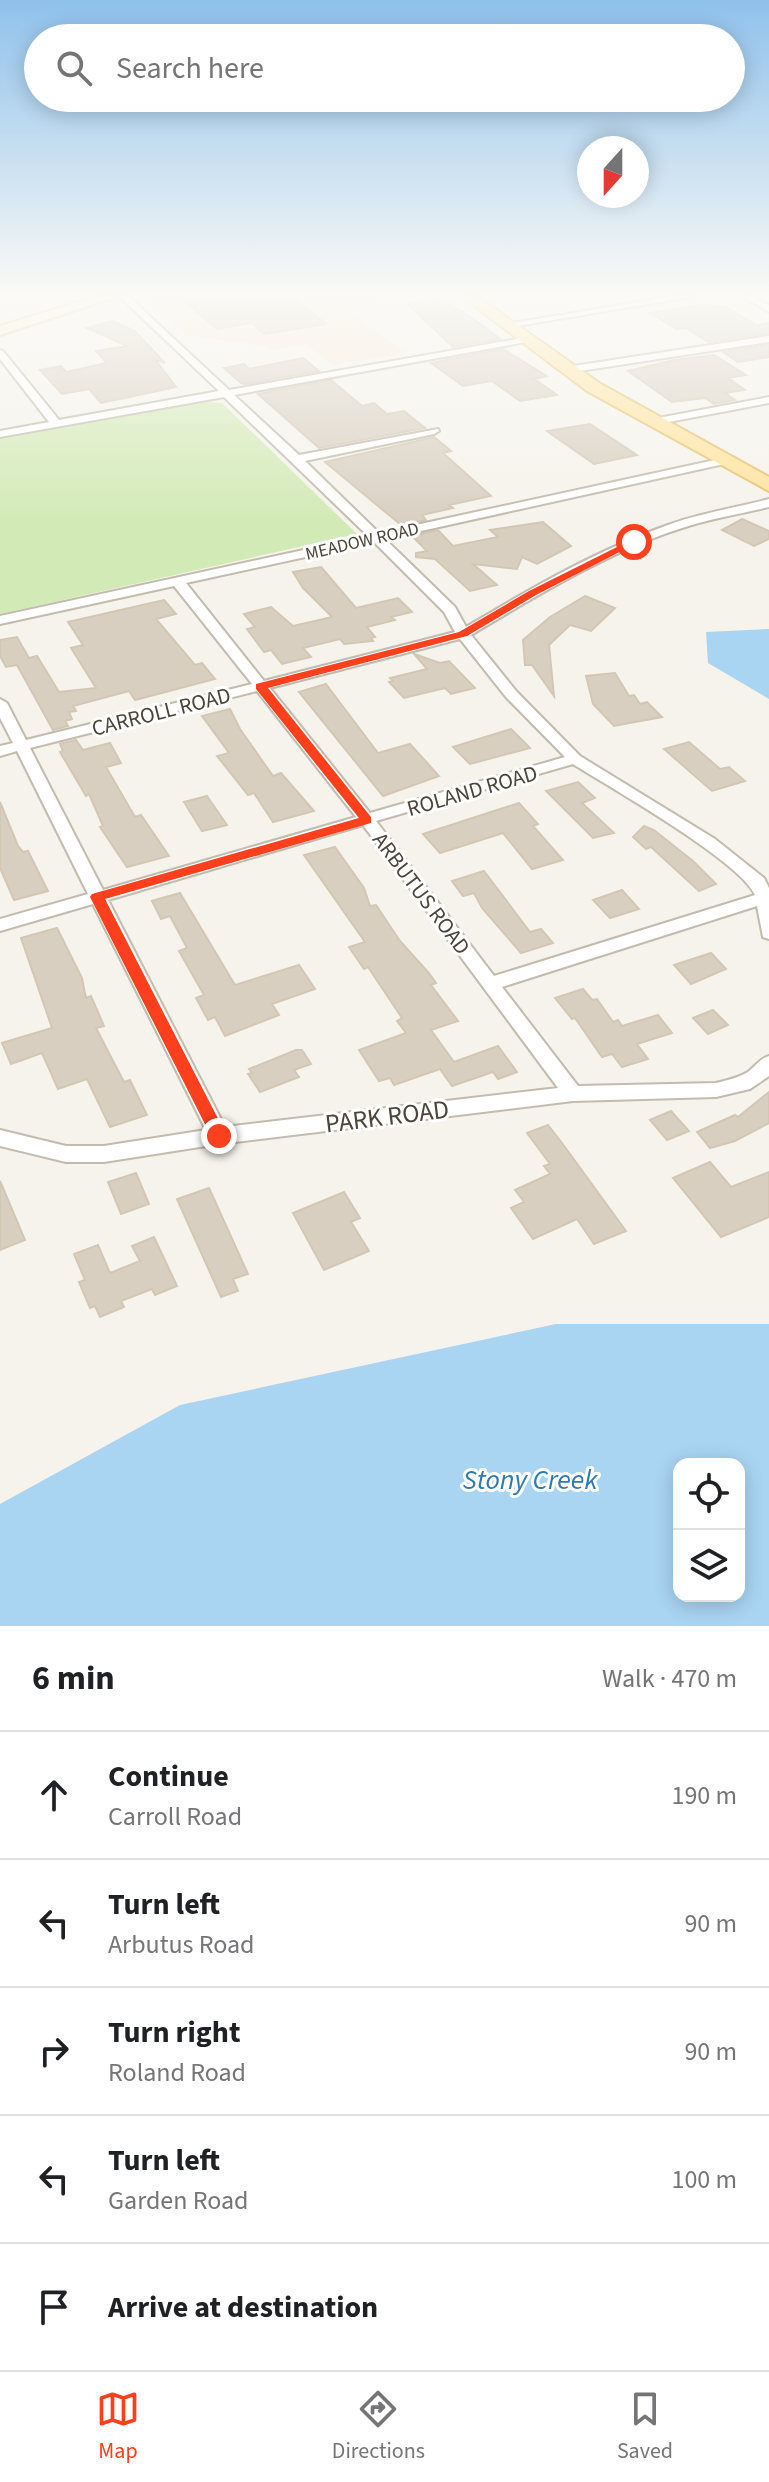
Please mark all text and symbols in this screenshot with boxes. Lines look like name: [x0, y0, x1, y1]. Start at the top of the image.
search box: [24, 24, 745, 112]
icon: search: [52, 46, 96, 90]
text: Search here: [116, 47, 264, 90]
north arrow: [577, 136, 649, 208]
street label: MEADOW ROAD: [303, 516, 421, 567]
route start: [616, 524, 652, 560]
street label: CARROLL ROAD: [88, 679, 234, 745]
street label: ROLAND ROAD: [403, 757, 541, 825]
street label: ARBUTUS ROAD: [365, 826, 478, 961]
street label: PARK ROAD: [323, 1091, 451, 1142]
route end: [201, 1118, 237, 1154]
map controls: [673, 1458, 745, 1602]
button: locate: [673, 1458, 745, 1530]
water label: Stony Creek: [463, 1460, 598, 1500]
button: layers: [673, 1530, 745, 1602]
text: 6 min: [32, 1654, 115, 1703]
text: Walk · 470 m: [602, 1660, 737, 1697]
text: Continue: [108, 1755, 229, 1798]
icon: ahead: [32, 1773, 76, 1817]
text: 190 m: [671, 1777, 737, 1814]
text: Carroll Road: [108, 1798, 242, 1835]
text: Turn left: [108, 1883, 220, 1926]
icon: left: [32, 1901, 76, 1945]
text: 90 m: [684, 1905, 737, 1942]
text: Arbutus Road: [108, 1926, 255, 1963]
text: Turn right: [108, 2011, 240, 2054]
icon: right: [32, 2029, 76, 2073]
text: 90 m: [684, 2033, 737, 2070]
text: Roland Road: [108, 2054, 246, 2091]
text: Turn left: [108, 2139, 220, 2182]
icon: left: [32, 2157, 76, 2201]
text: 100 m: [671, 2161, 737, 2198]
text: Garden Road: [108, 2182, 248, 2219]
icon: arrive: [32, 2285, 76, 2329]
text: Arrive at destination: [108, 2286, 378, 2329]
tab: Map: [96, 2387, 140, 2467]
tab: Directions: [332, 2387, 425, 2467]
tab: Saved: [617, 2387, 673, 2467]

